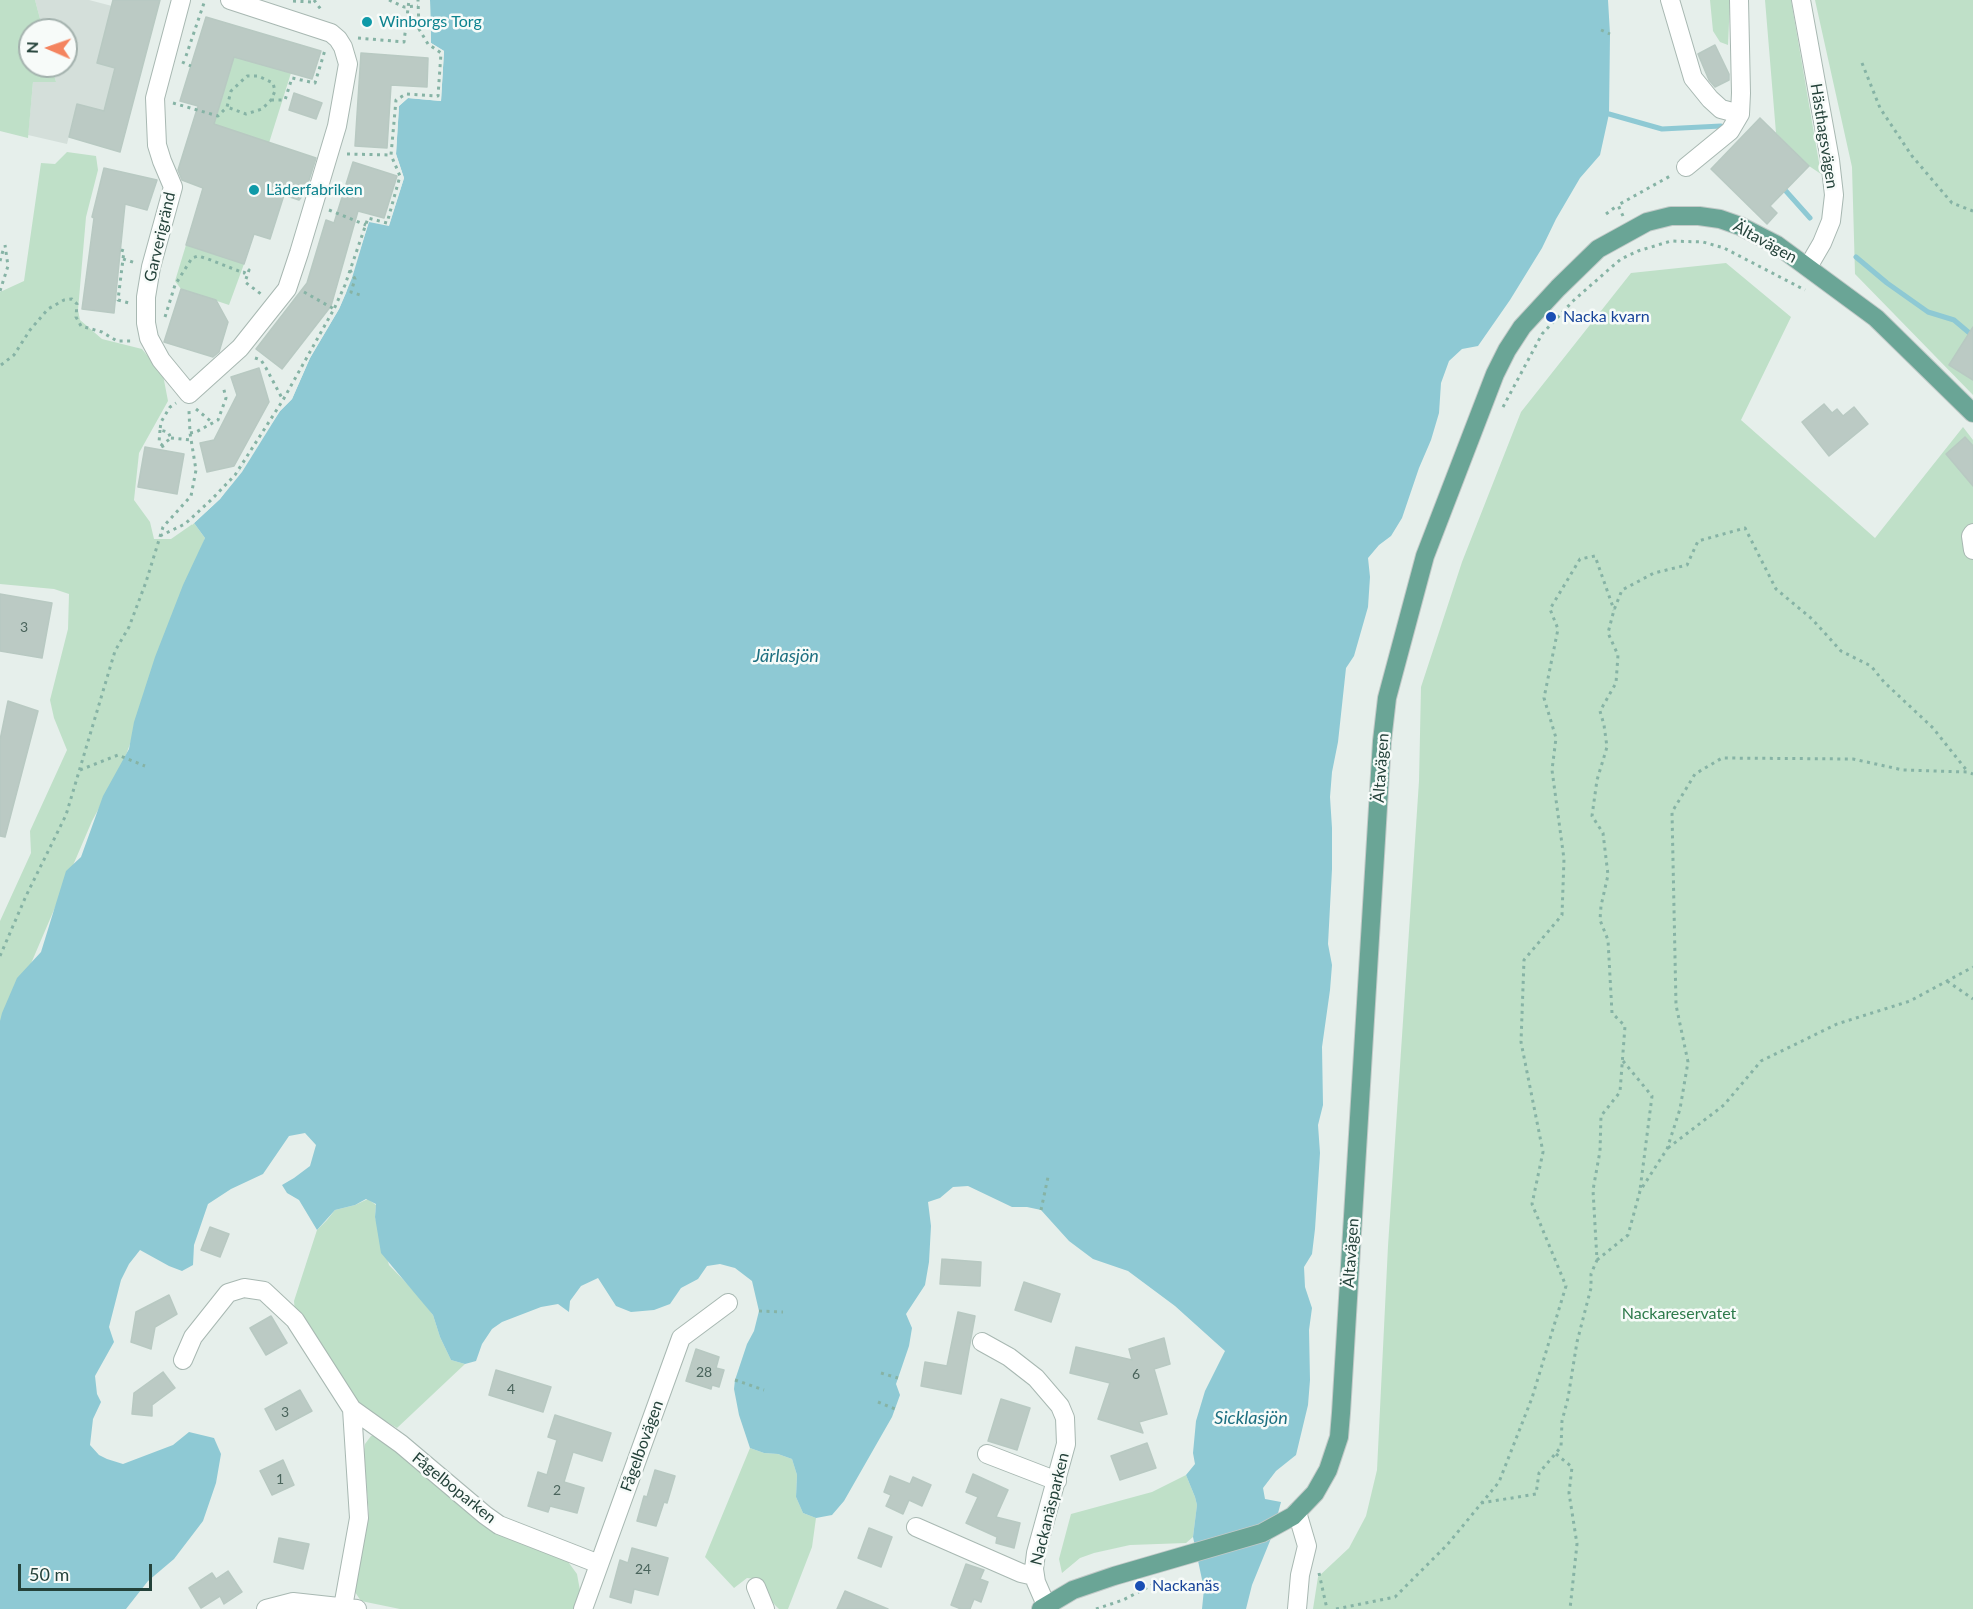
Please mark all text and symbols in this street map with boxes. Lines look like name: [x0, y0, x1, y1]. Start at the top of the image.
place label: Winborgs Torg: [379, 12, 482, 32]
marker: Winborgs Torg: [360, 15, 374, 29]
north arrow: [18, 18, 78, 78]
text: N: [22, 41, 41, 54]
street label: Hästhagsvägen: [1806, 82, 1842, 190]
place label: Läderfabriken: [266, 180, 363, 200]
marker: Läderfabriken: [247, 183, 261, 197]
street label: Garverigränd: [140, 190, 180, 284]
street label: Ältavägen: [1730, 217, 1800, 267]
place label: Nacka kvarn: [1563, 307, 1650, 327]
marker: Nacka kvarn: [1544, 310, 1558, 324]
house number: 3: [20, 619, 28, 635]
water label: Järlasjön: [753, 645, 819, 667]
street label: Ältavägen: [1369, 733, 1393, 803]
street label: Ältavägen: [1339, 1218, 1363, 1288]
park label: Nackareservatet: [1622, 1304, 1736, 1324]
house number: 28: [696, 1364, 712, 1380]
house number: 6: [1132, 1366, 1140, 1382]
house number: 4: [507, 1381, 515, 1397]
street label: Fågelbovägen: [617, 1398, 667, 1494]
house number: 3: [281, 1404, 289, 1420]
water label: Sicklasjön: [1214, 1407, 1288, 1429]
street label: Fågelboparken: [408, 1448, 500, 1528]
street label: Nackanäsparken: [1027, 1451, 1073, 1567]
house number: 1: [276, 1471, 284, 1487]
house number: 2: [553, 1482, 561, 1498]
scale bar: [21, 1552, 154, 1590]
house number: 24: [635, 1561, 651, 1577]
text: 50 m: [29, 1563, 69, 1585]
place label: Nackanäs: [1152, 1576, 1219, 1596]
marker: Nackanäs: [1133, 1579, 1147, 1593]

